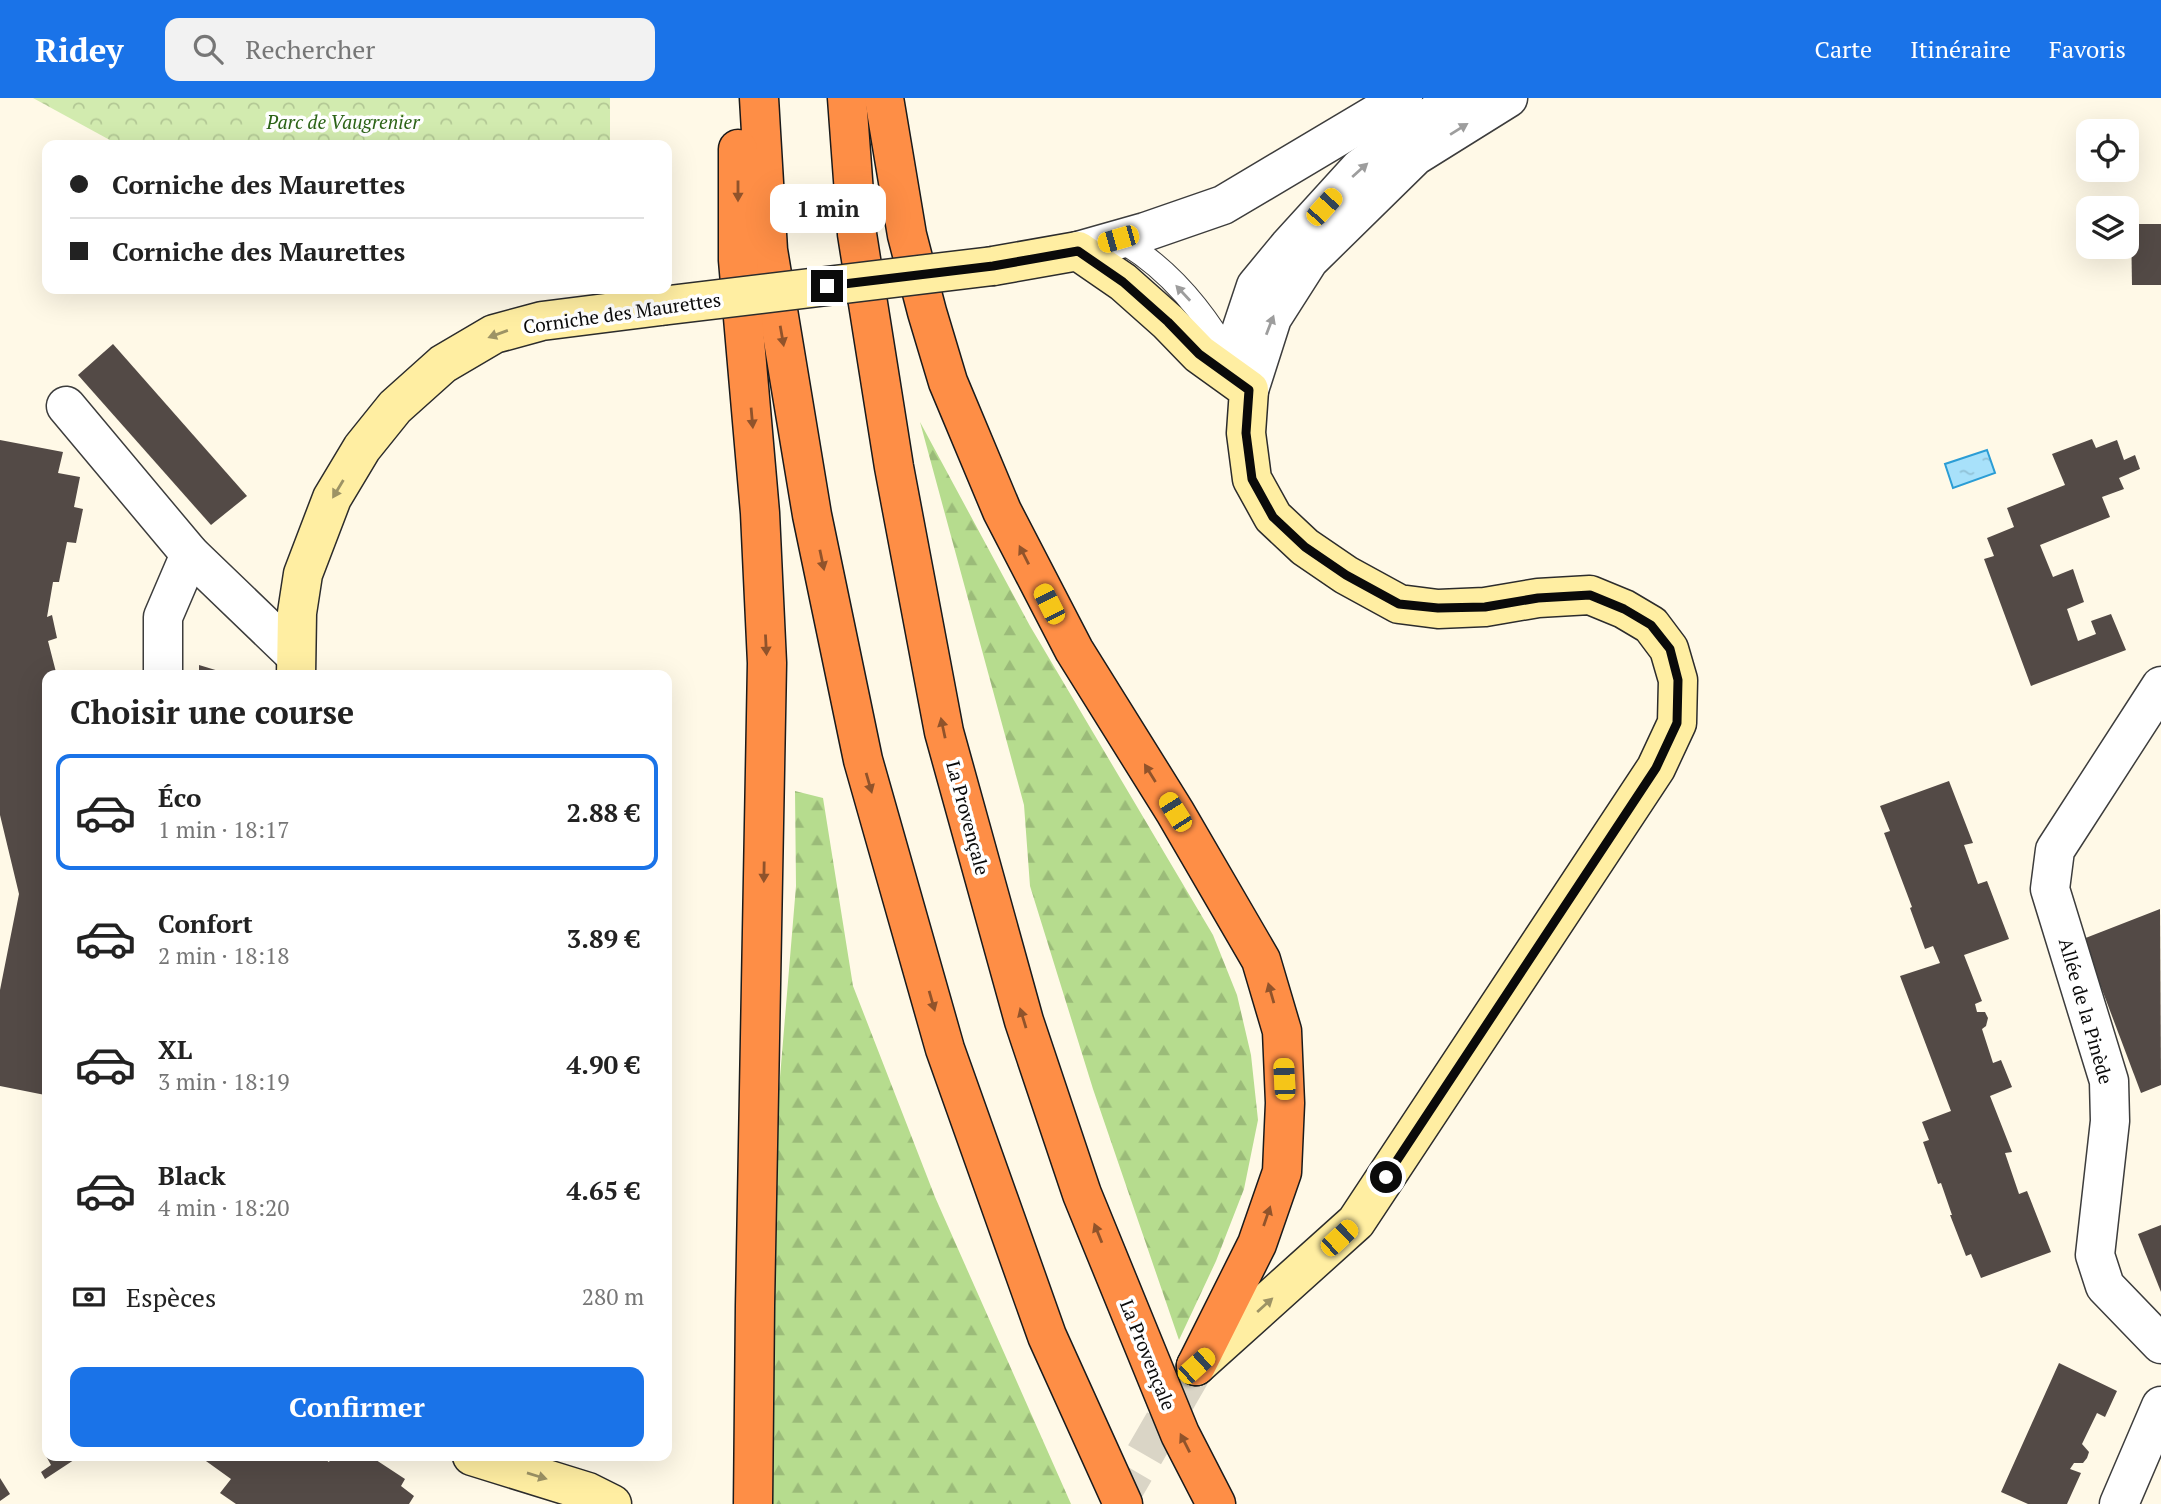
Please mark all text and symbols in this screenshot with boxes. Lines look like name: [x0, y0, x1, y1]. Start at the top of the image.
search box: [165, 18, 655, 81]
text: Ridey: [35, 28, 123, 71]
icon: search: [189, 30, 227, 68]
text: Rechercher: [245, 32, 375, 66]
text: Carte: [1814, 33, 1872, 65]
text: Itinéraire: [1910, 33, 2011, 65]
text: Favoris: [2049, 33, 2126, 65]
park label: Parc de Vaugrenier: [266, 109, 420, 134]
map controls: [2076, 119, 2139, 259]
button: locate: [2076, 119, 2139, 182]
one-way arrow: [1449, 122, 1469, 135]
one-way arrow: [1351, 162, 1368, 178]
text: Corniche des Maurettes: [112, 167, 405, 201]
one-way arrow: [732, 180, 744, 202]
callout: 1 min: [769, 184, 885, 234]
car: [1303, 184, 1346, 230]
text: 1 min: [797, 193, 859, 224]
button: layers: [2076, 196, 2139, 259]
car: [1095, 223, 1142, 255]
text: Corniche des Maurettes: [112, 234, 405, 268]
route end: [811, 270, 843, 302]
one-way arrow: [1176, 285, 1192, 302]
street label: Corniche des Maurettes: [521, 286, 722, 339]
one-way arrow: [1265, 315, 1276, 336]
one-way arrow: [777, 325, 788, 347]
one-way arrow: [487, 328, 508, 339]
one-way arrow: [746, 407, 757, 429]
one-way arrow: [331, 479, 344, 498]
one-way arrow: [1018, 545, 1030, 565]
one-way arrow: [816, 549, 827, 571]
car: [1031, 581, 1068, 627]
one-way arrow: [761, 634, 772, 656]
text: Choisir une course: [70, 691, 354, 733]
one-way arrow: [938, 717, 949, 739]
street label: La Provençale: [941, 758, 996, 878]
one-way arrow: [1144, 763, 1157, 782]
one-way arrow: [865, 772, 875, 793]
text: Éco: [158, 780, 201, 814]
icon: car: [74, 781, 137, 844]
car: [1155, 789, 1196, 835]
text: 2.88 €: [567, 795, 640, 829]
text: 1 min · 18:17: [158, 814, 290, 845]
one-way arrow: [759, 861, 770, 883]
text: Confort: [158, 906, 253, 940]
icon: car: [74, 907, 137, 970]
text: 3.89 €: [567, 921, 640, 955]
street label: Allée de la Pinède: [2054, 935, 2119, 1087]
text: 2 min · 18:18: [158, 940, 290, 971]
one-way arrow: [1265, 982, 1275, 1003]
one-way arrow: [927, 991, 938, 1013]
one-way arrow: [1018, 1007, 1028, 1028]
text: XL: [158, 1032, 192, 1066]
icon: car: [74, 1033, 137, 1096]
text: 4.90 €: [567, 1047, 640, 1081]
car: [1273, 1057, 1296, 1101]
text: 3 min · 18:19: [158, 1066, 290, 1097]
text: Black: [158, 1158, 226, 1192]
icon: car: [74, 1159, 137, 1222]
route start: [1370, 1161, 1402, 1193]
text: 4.65 €: [567, 1173, 640, 1207]
text: 4 min · 18:20: [158, 1192, 290, 1223]
one-way arrow: [1262, 1206, 1273, 1227]
car: [1317, 1216, 1362, 1260]
one-way arrow: [1092, 1223, 1104, 1243]
icon: cash: [70, 1278, 108, 1316]
text: Espèces: [126, 1280, 216, 1314]
text: 280 m: [582, 1281, 644, 1312]
street label: La Provençale: [1115, 1296, 1182, 1414]
one-way arrow: [1257, 1298, 1274, 1313]
car: [1174, 1344, 1219, 1388]
button: Confirmer: [70, 1367, 644, 1447]
one-way arrow: [1179, 1433, 1190, 1453]
one-way arrow: [527, 1472, 548, 1482]

